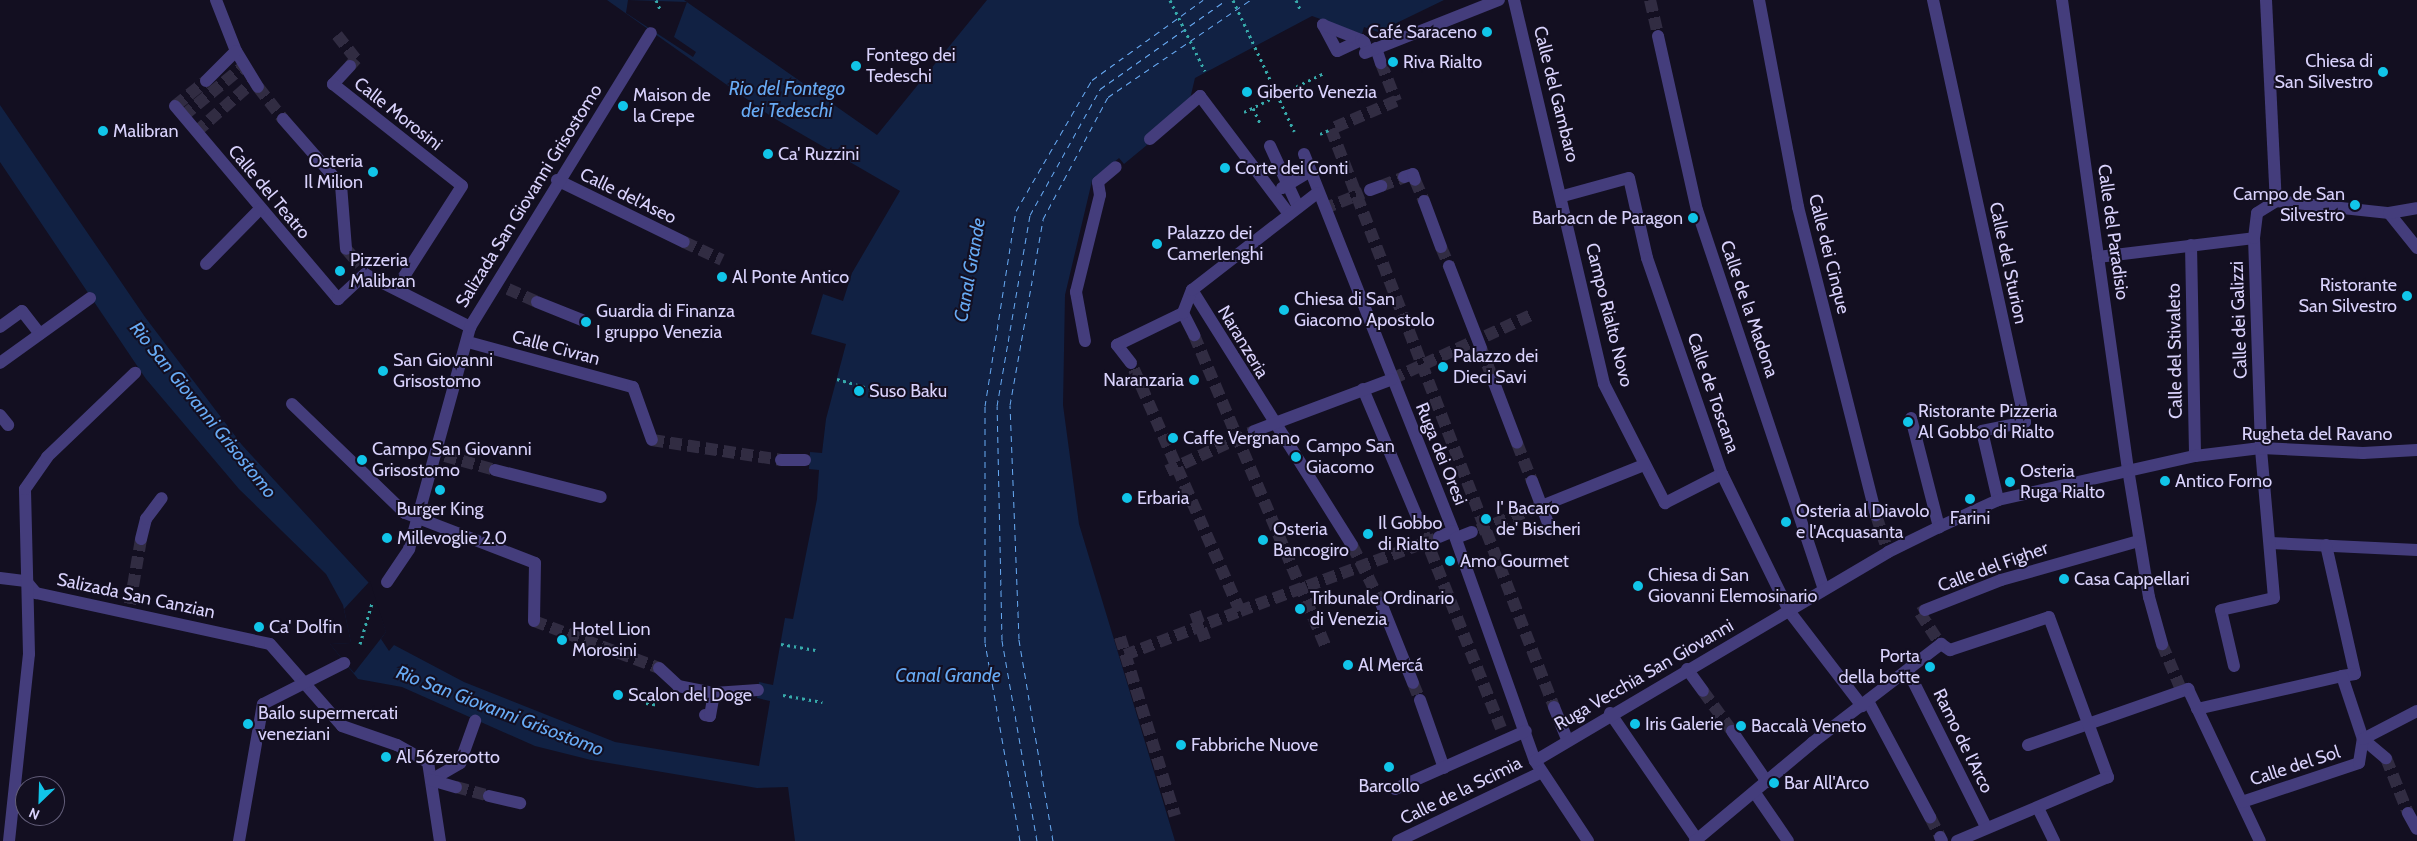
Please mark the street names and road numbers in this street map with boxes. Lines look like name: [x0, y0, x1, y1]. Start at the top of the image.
street label: Calle del Gambaro: [1529, 24, 1583, 164]
street label: Calle Morosini: [350, 73, 446, 155]
street label: Salizada San Giovanni Grisostomo: [451, 80, 607, 312]
street label: Calle del Teatro: [223, 141, 315, 243]
street label: Calle del'Aseo: [576, 163, 680, 229]
street label: Calle del Paradisio: [2093, 163, 2133, 301]
street label: Calle dei Cinque: [1804, 192, 1854, 316]
street label: Calle del Sturion: [1985, 200, 2031, 326]
street label: Calle de la Madona: [1715, 238, 1783, 380]
street label: Campo Rialto Novo: [1581, 241, 1637, 389]
street label: Calle dei Galizzi: [2226, 261, 2252, 379]
street label: Calle del Stivaleto: [2163, 283, 2187, 419]
street label: Naranzeria: [1213, 302, 1273, 382]
street label: Calle Civran: [510, 326, 602, 370]
street label: Calle de Toscana: [1682, 330, 1744, 456]
street label: Ruga dei Oresi: [1411, 400, 1471, 508]
street label: Rugheta del Ravano: [2242, 423, 2392, 445]
street label: Calle del Figher: [1935, 537, 2051, 597]
street label: Salizada San Canzian: [55, 569, 217, 623]
street label: Ruga Vecchia San Giovanni: [1551, 615, 1737, 735]
street label: Ramo de l'Arco: [1928, 685, 1998, 797]
street label: Calle del Sol: [2247, 741, 2343, 791]
street label: Calle de la Scimia: [1397, 752, 1525, 830]

